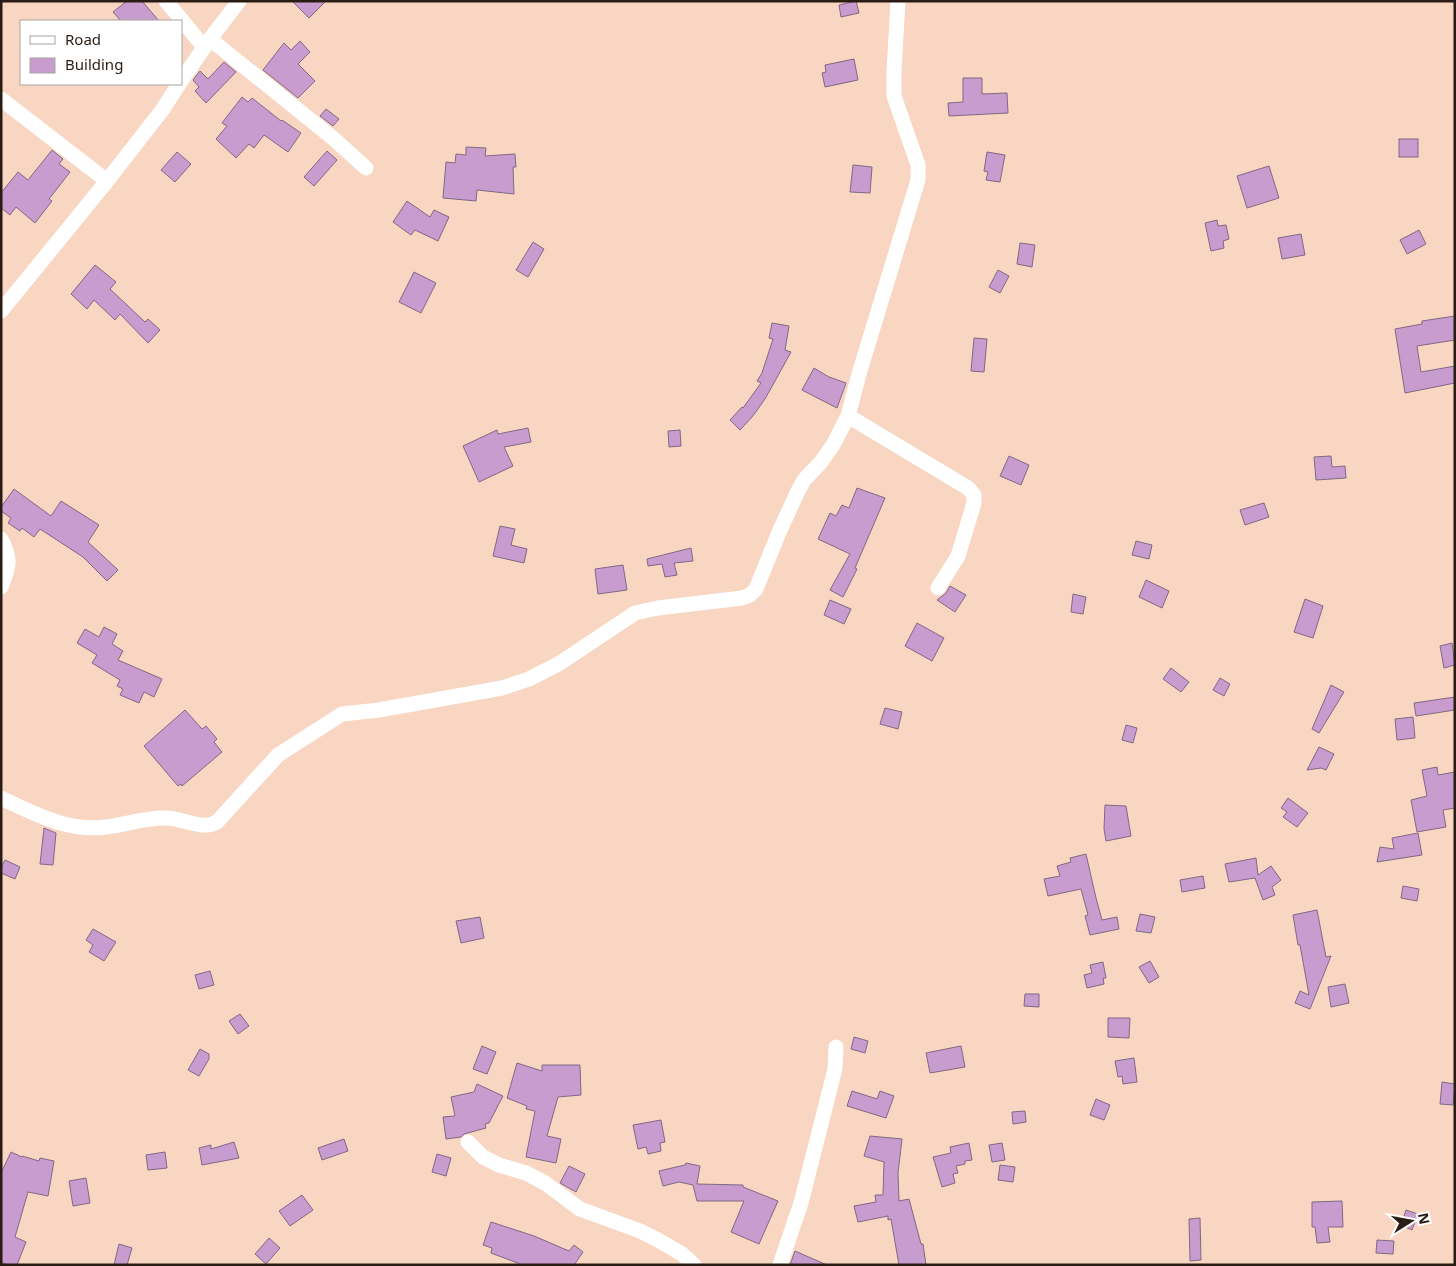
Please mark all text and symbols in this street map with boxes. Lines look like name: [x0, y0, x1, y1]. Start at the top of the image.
legend: [20, 20, 182, 85]
text: Road: [65, 29, 101, 49]
text: Building: [65, 54, 123, 74]
north arrow: [1386, 1196, 1436, 1246]
text: N: [1414, 1211, 1435, 1226]

